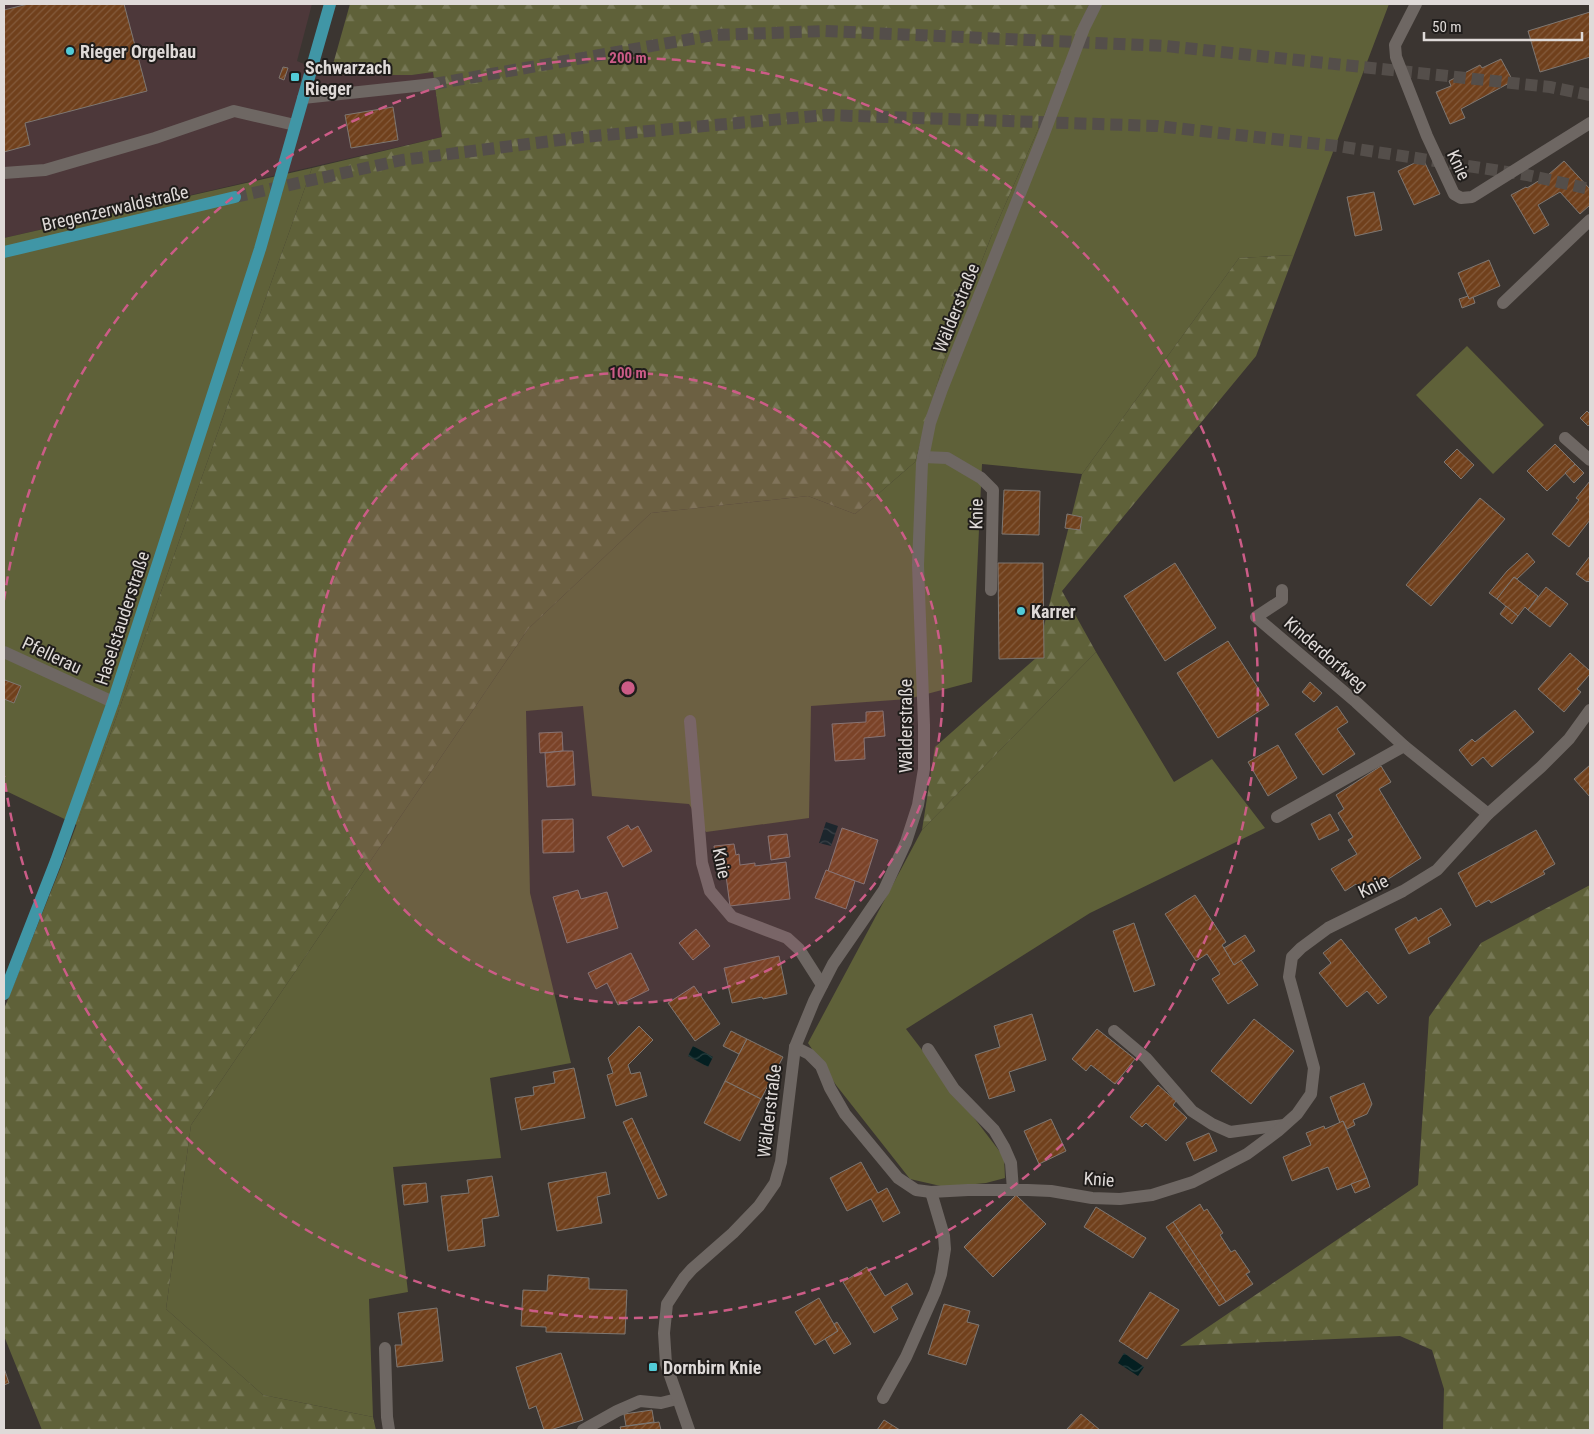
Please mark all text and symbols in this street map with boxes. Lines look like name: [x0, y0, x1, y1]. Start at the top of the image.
scale bar: [1424, 10, 1582, 42]
text: 50 m: [1432, 18, 1462, 36]
place label: Rieger Orgelbau: [80, 41, 196, 62]
marker: Rieger Orgelbau: [64, 45, 76, 57]
text: 200 m: [609, 49, 647, 67]
place label: Schwarzach Rieger: [305, 57, 391, 99]
marker: Schwarzach Rieger: [289, 71, 301, 83]
street label: Knie: [1443, 147, 1475, 183]
street label: Bregenzerwaldstraße: [40, 181, 190, 235]
street label: Wälderstraße: [929, 260, 983, 356]
text: 100 m: [609, 364, 647, 382]
street label: Knie: [965, 498, 987, 530]
street label: Haselstauderstraße: [90, 548, 154, 688]
place label: Karrer: [1031, 601, 1076, 622]
marker: Karrer: [1015, 605, 1027, 617]
street label: Kinderdorfweg: [1280, 612, 1372, 696]
street label: Pfellerau: [19, 632, 85, 678]
centre of rings: [619, 679, 637, 697]
street label: Wälderstraße: [895, 679, 916, 773]
street label: Knie: [709, 846, 735, 880]
street label: Knie: [1355, 870, 1391, 902]
street label: Wälderstraße: [753, 1063, 785, 1159]
street label: Knie: [1083, 1167, 1115, 1191]
place label: Dornbirn Knie: [663, 1357, 762, 1378]
marker: Dornbirn Knie: [647, 1361, 659, 1373]

